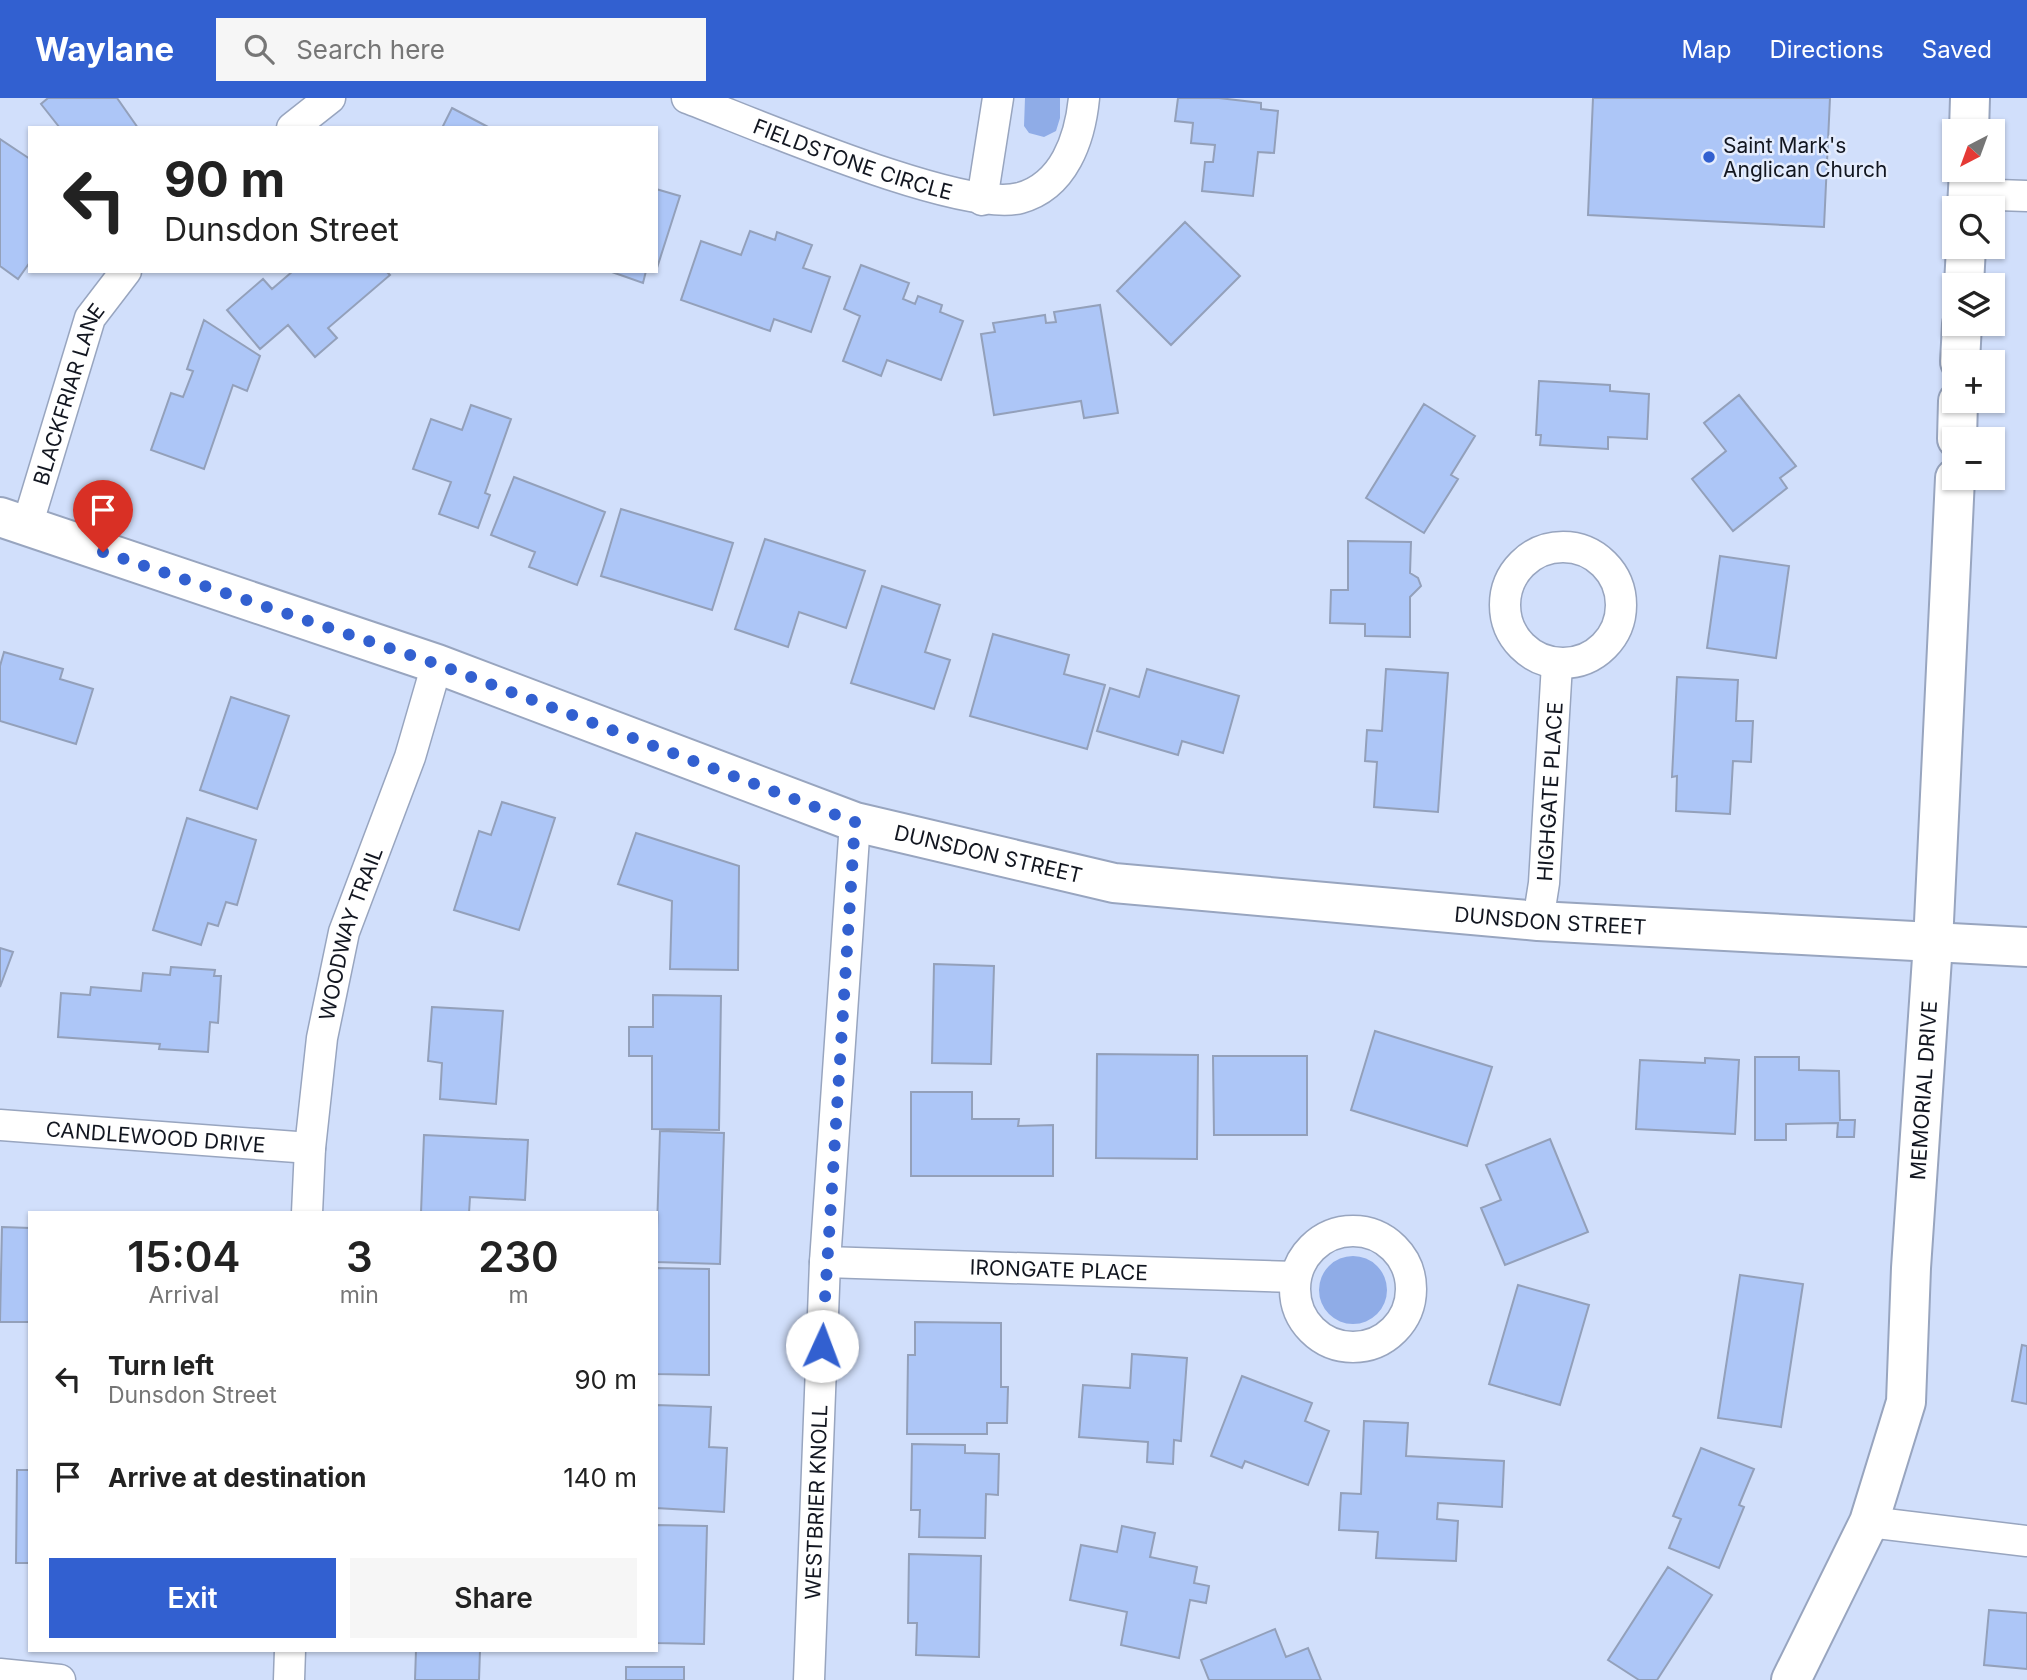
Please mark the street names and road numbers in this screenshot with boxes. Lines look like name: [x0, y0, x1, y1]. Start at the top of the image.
street label: FIELDSTONE CIRCLE: [750, 113, 955, 204]
street label: BLACKFRIAR LANE: [28, 298, 109, 488]
street label: HIGHGATE PLACE: [1532, 701, 1567, 882]
street label: DUNSDON STREET: [892, 819, 1085, 888]
street label: WOODWAY TRAIL: [314, 843, 387, 1023]
street label: DUNSDON STREET: [1453, 901, 1647, 939]
street label: MEMORIAL DRIVE: [1904, 1000, 1942, 1181]
street label: CANDLEWOOD DRIVE: [45, 1116, 266, 1157]
street label: IRONGATE PLACE: [969, 1254, 1148, 1285]
street label: WESTBRIER KNOLL: [800, 1404, 832, 1600]

